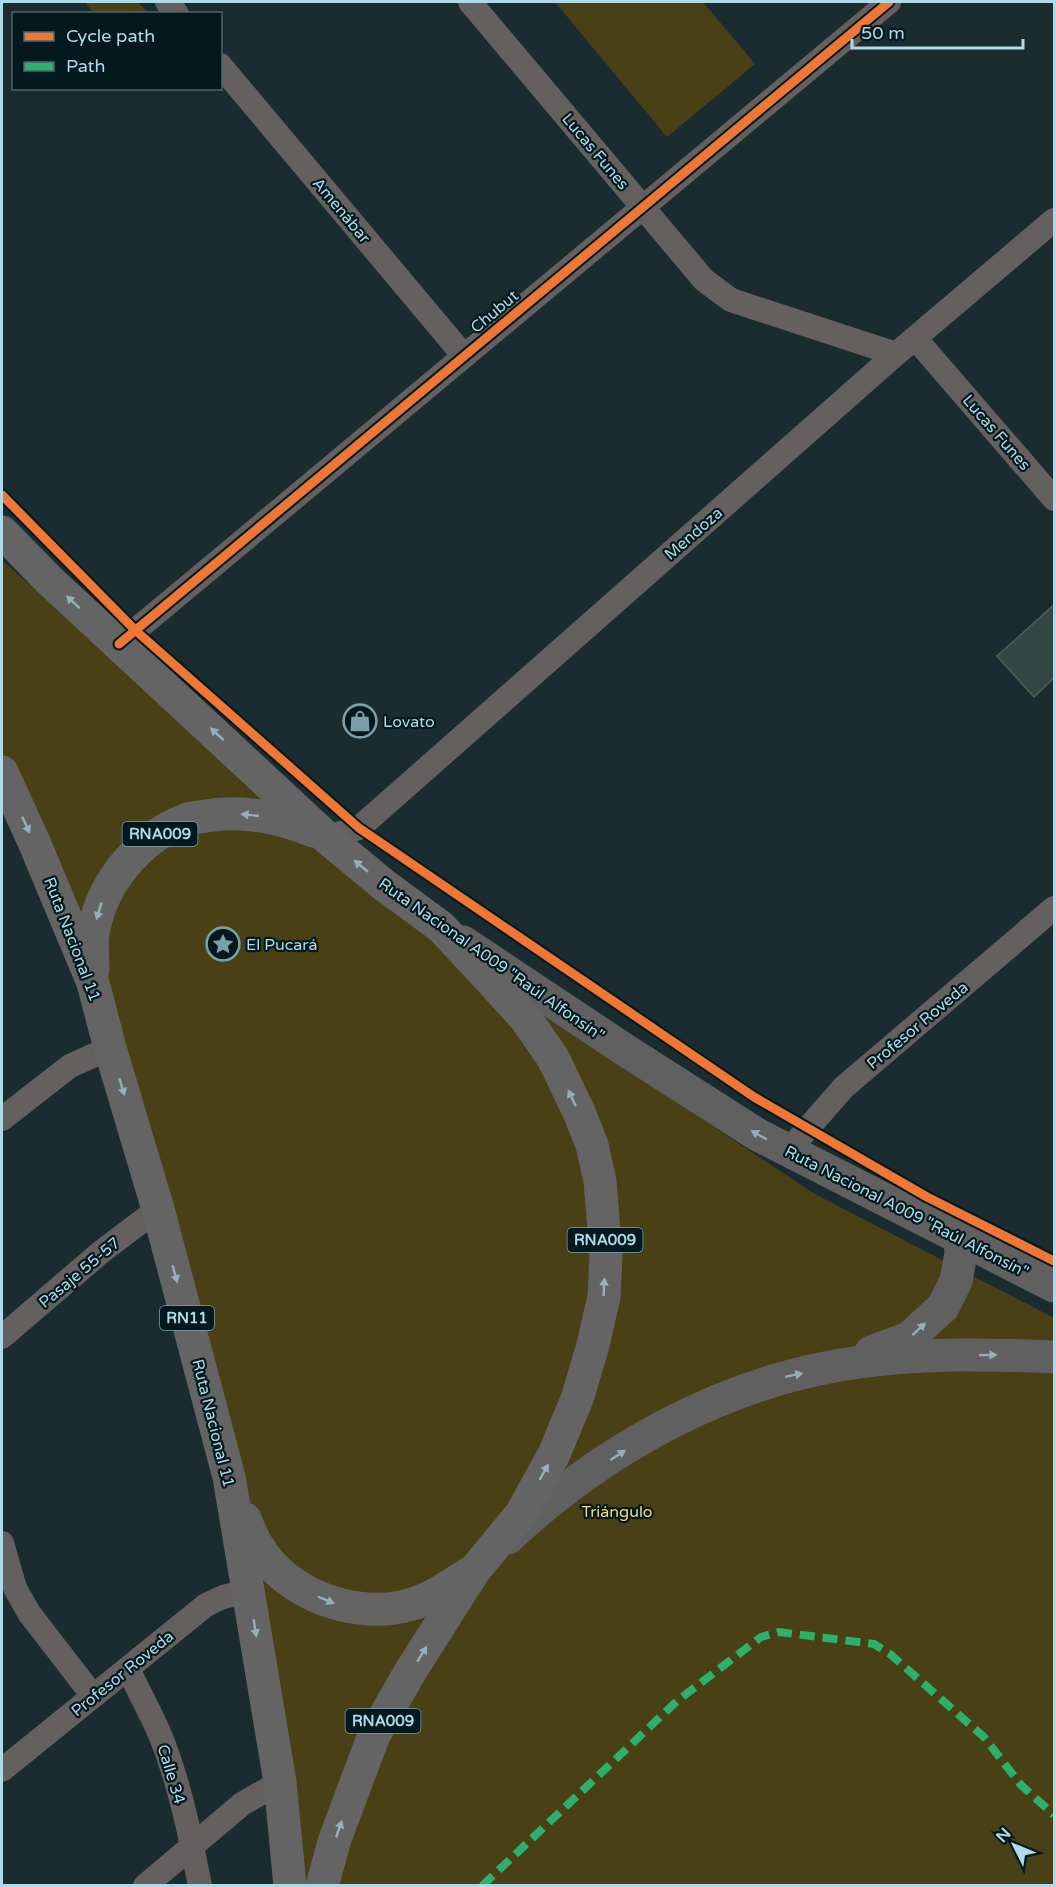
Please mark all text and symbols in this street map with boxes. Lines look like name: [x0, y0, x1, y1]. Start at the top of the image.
legend: [12, 12, 222, 90]
scale bar: [852, 12, 1023, 50]
text: 50 m: [861, 22, 905, 44]
text: Cycle path: [66, 25, 155, 47]
text: Path: [66, 55, 105, 77]
street label: Lucas Funes: [557, 109, 633, 194]
street label: Amenábar: [308, 174, 375, 248]
street label: Chubut: [467, 286, 523, 338]
street label: Lucas Funes: [958, 391, 1035, 475]
street label: Mendoza: [660, 503, 727, 565]
one-way arrow: [66, 595, 81, 609]
shop icon: Lovato: [342, 703, 378, 739]
place label: Lovato: [383, 712, 435, 732]
one-way arrow: [210, 728, 225, 741]
one-way arrow: [241, 810, 260, 819]
one-way arrow: [21, 817, 31, 835]
road number: RNA009: [122, 822, 198, 846]
one-way arrow: [353, 859, 369, 872]
street label: Ruta Nacional 11: [39, 874, 105, 1004]
street label: Ruta Nacional A009 "Raúl Alfonsín": [375, 874, 608, 1046]
one-way arrow: [94, 902, 103, 920]
place icon: El Pucará: [205, 926, 241, 962]
place label: El Pucará: [246, 935, 317, 955]
street label: Profesor Roveda: [863, 978, 972, 1074]
one-way arrow: [117, 1078, 127, 1096]
one-way arrow: [568, 1089, 577, 1106]
one-way arrow: [751, 1130, 767, 1141]
street label: Ruta Nacional A009 "Raúl Alfonsín": [781, 1141, 1032, 1282]
road number: RNA009: [568, 1228, 642, 1252]
street label: Pasaje 55-57: [35, 1233, 124, 1313]
one-way arrow: [171, 1265, 181, 1283]
one-way arrow: [599, 1278, 609, 1297]
road number: RN11: [160, 1306, 214, 1330]
one-way arrow: [911, 1323, 926, 1336]
one-way arrow: [978, 1350, 997, 1359]
street label: Ruta Nacional 11: [187, 1357, 239, 1489]
one-way arrow: [785, 1370, 804, 1379]
one-way arrow: [609, 1449, 625, 1461]
one-way arrow: [539, 1463, 549, 1480]
park label: Triángulo: [581, 1502, 653, 1522]
one-way arrow: [317, 1595, 335, 1605]
one-way arrow: [251, 1619, 260, 1638]
street label: Profesor Roveda: [67, 1626, 178, 1721]
one-way arrow: [416, 1646, 427, 1662]
road number: RNA009: [346, 1709, 421, 1733]
street label: Calle 34: [153, 1742, 190, 1807]
north arrow: [984, 1815, 1044, 1875]
one-way arrow: [334, 1820, 344, 1838]
text: N: [992, 1824, 1015, 1847]

